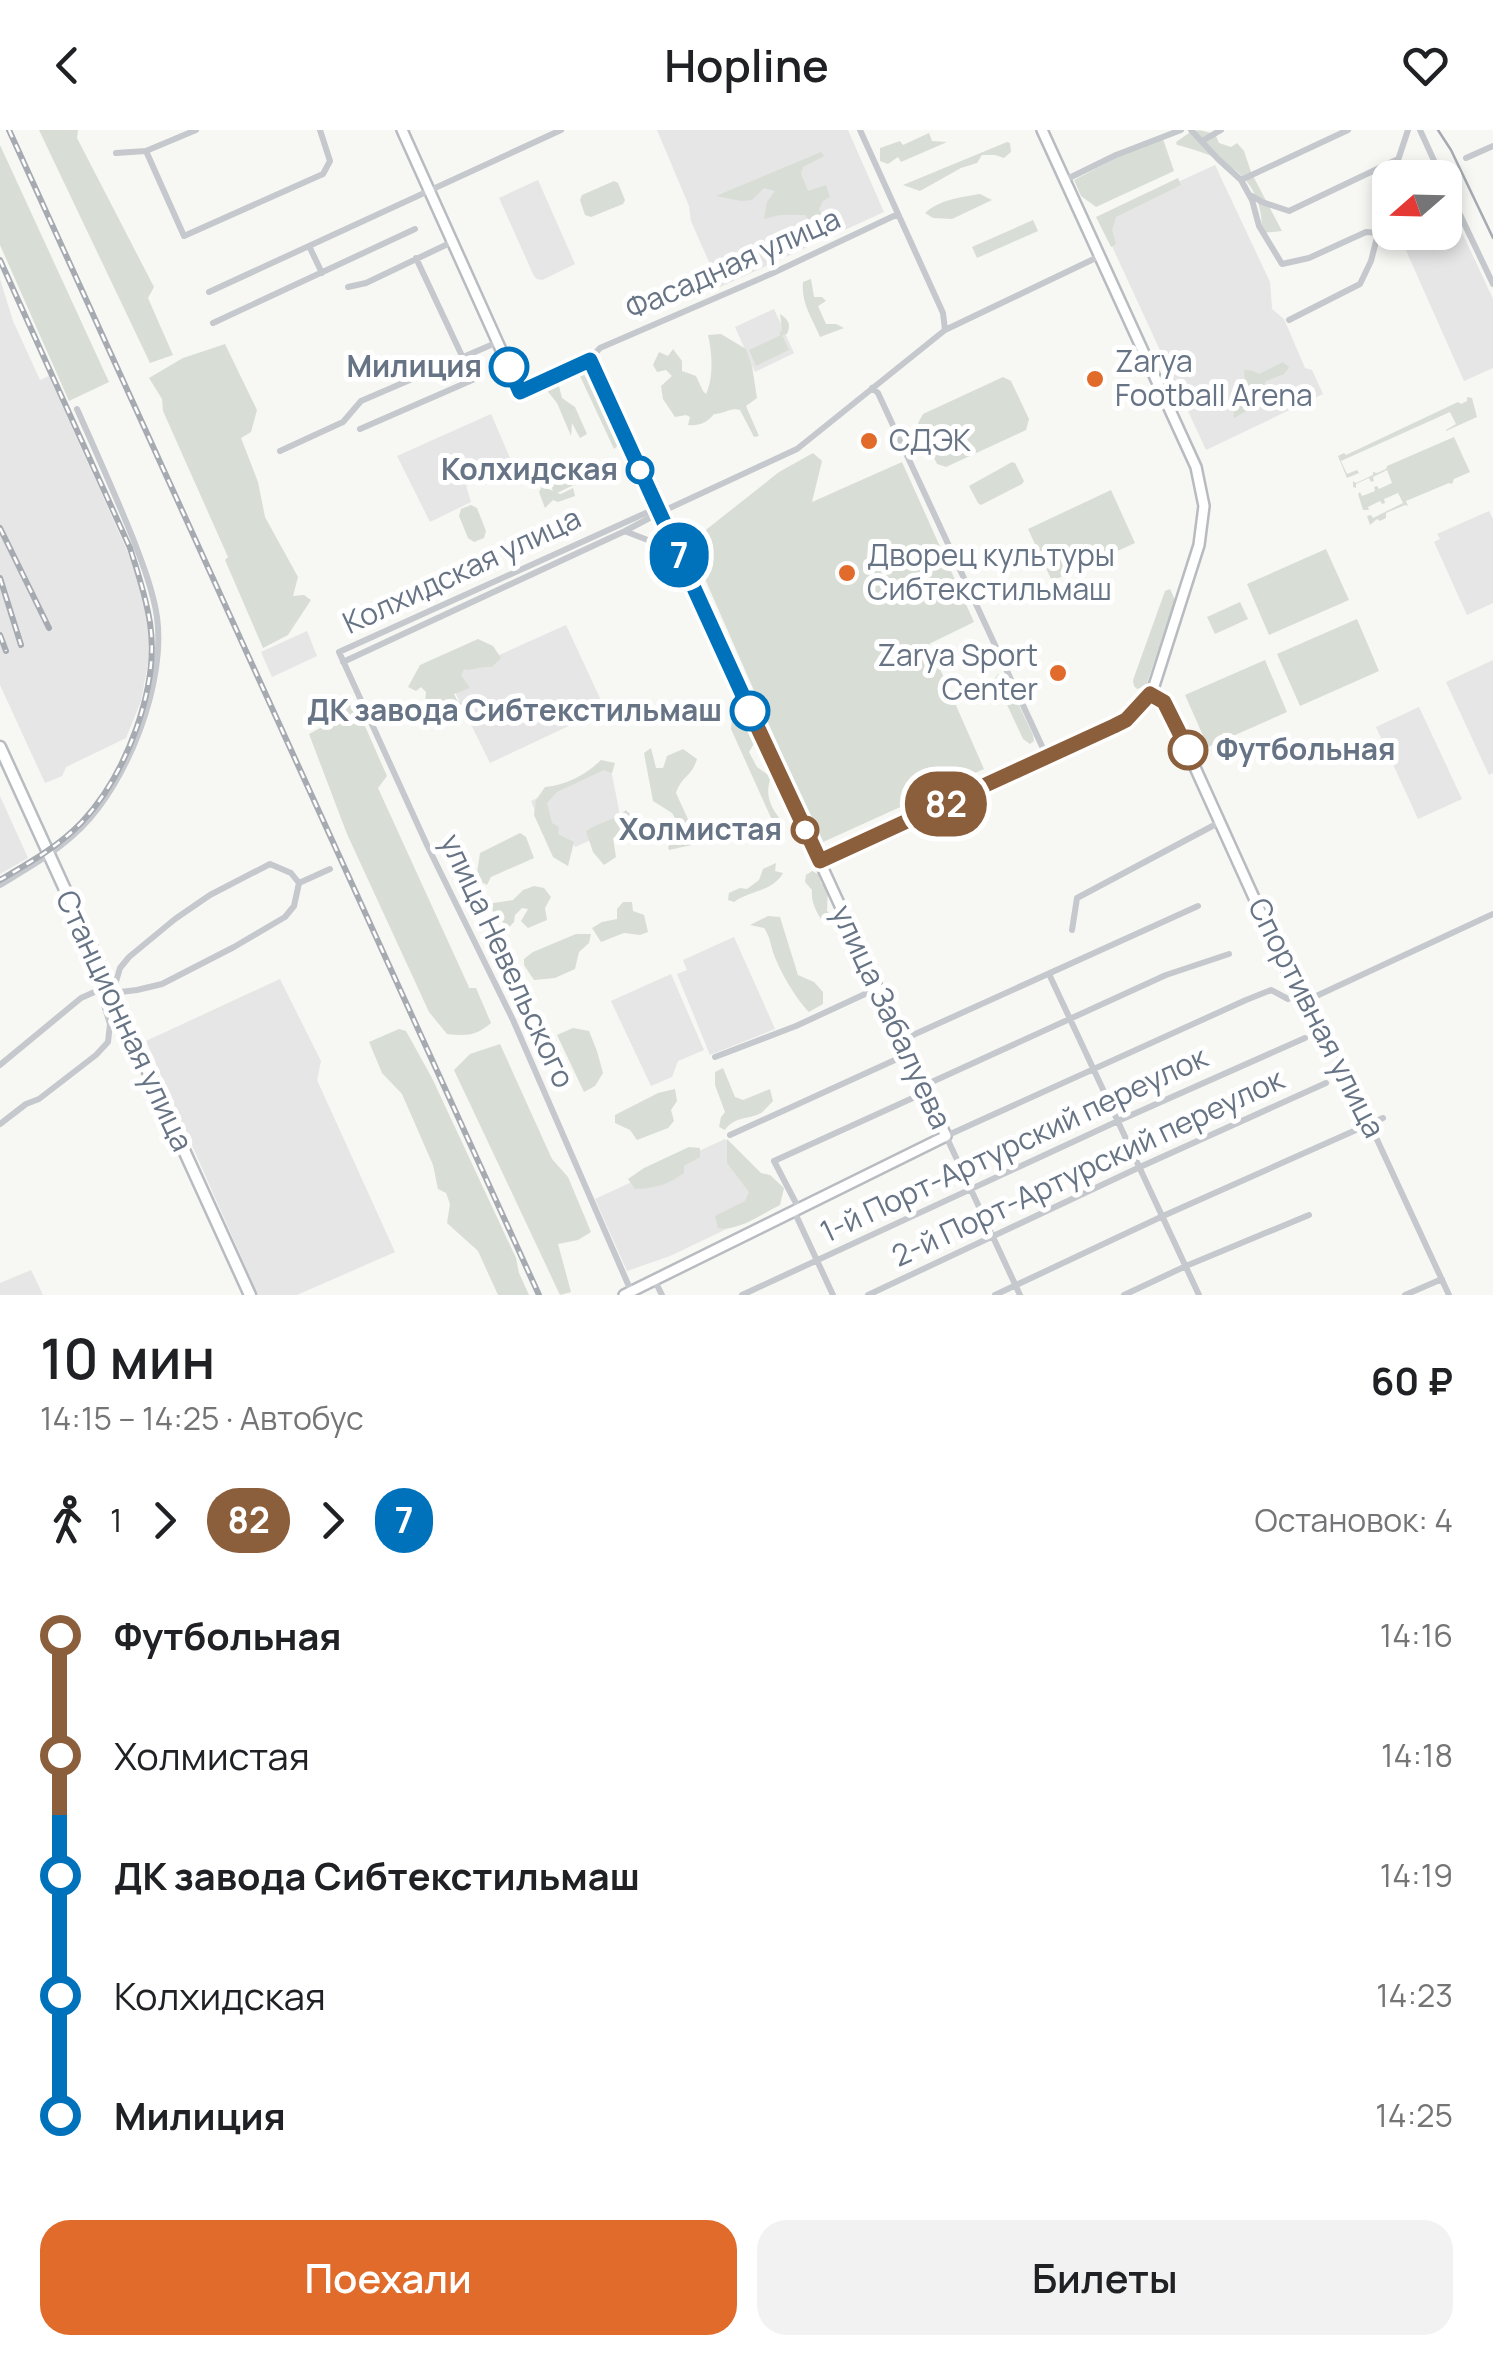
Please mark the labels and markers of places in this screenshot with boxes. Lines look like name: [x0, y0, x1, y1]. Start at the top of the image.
place label: Zarya Football Arena: [1115, 340, 1313, 415]
place label: Милиция: [346, 345, 482, 386]
marker: Милиция: [490, 348, 528, 386]
marker: Zarya Football Arena: [1084, 368, 1106, 390]
place label: СДЭК: [889, 419, 971, 460]
marker: СДЭК: [858, 430, 880, 452]
place label: Колхидская: [441, 448, 618, 489]
marker: Колхидская: [627, 457, 653, 483]
place label: Дворец культуры Сибтекстильмаш: [867, 534, 1115, 609]
marker: Дворец культуры Сибтекстильмаш: [836, 562, 858, 584]
place label: Zarya Sport Center: [878, 634, 1038, 709]
marker: Zarya Sport Center: [1047, 662, 1069, 684]
place label: ДК завода Сибтекстильмаш: [307, 689, 722, 730]
marker: ДК завода Сибтекстильмаш: [731, 692, 769, 730]
place label: Футбольная: [1216, 728, 1396, 769]
marker: Футбольная: [1169, 731, 1207, 769]
place label: Холмистая: [619, 808, 782, 849]
marker: Холмистая: [792, 817, 818, 843]

